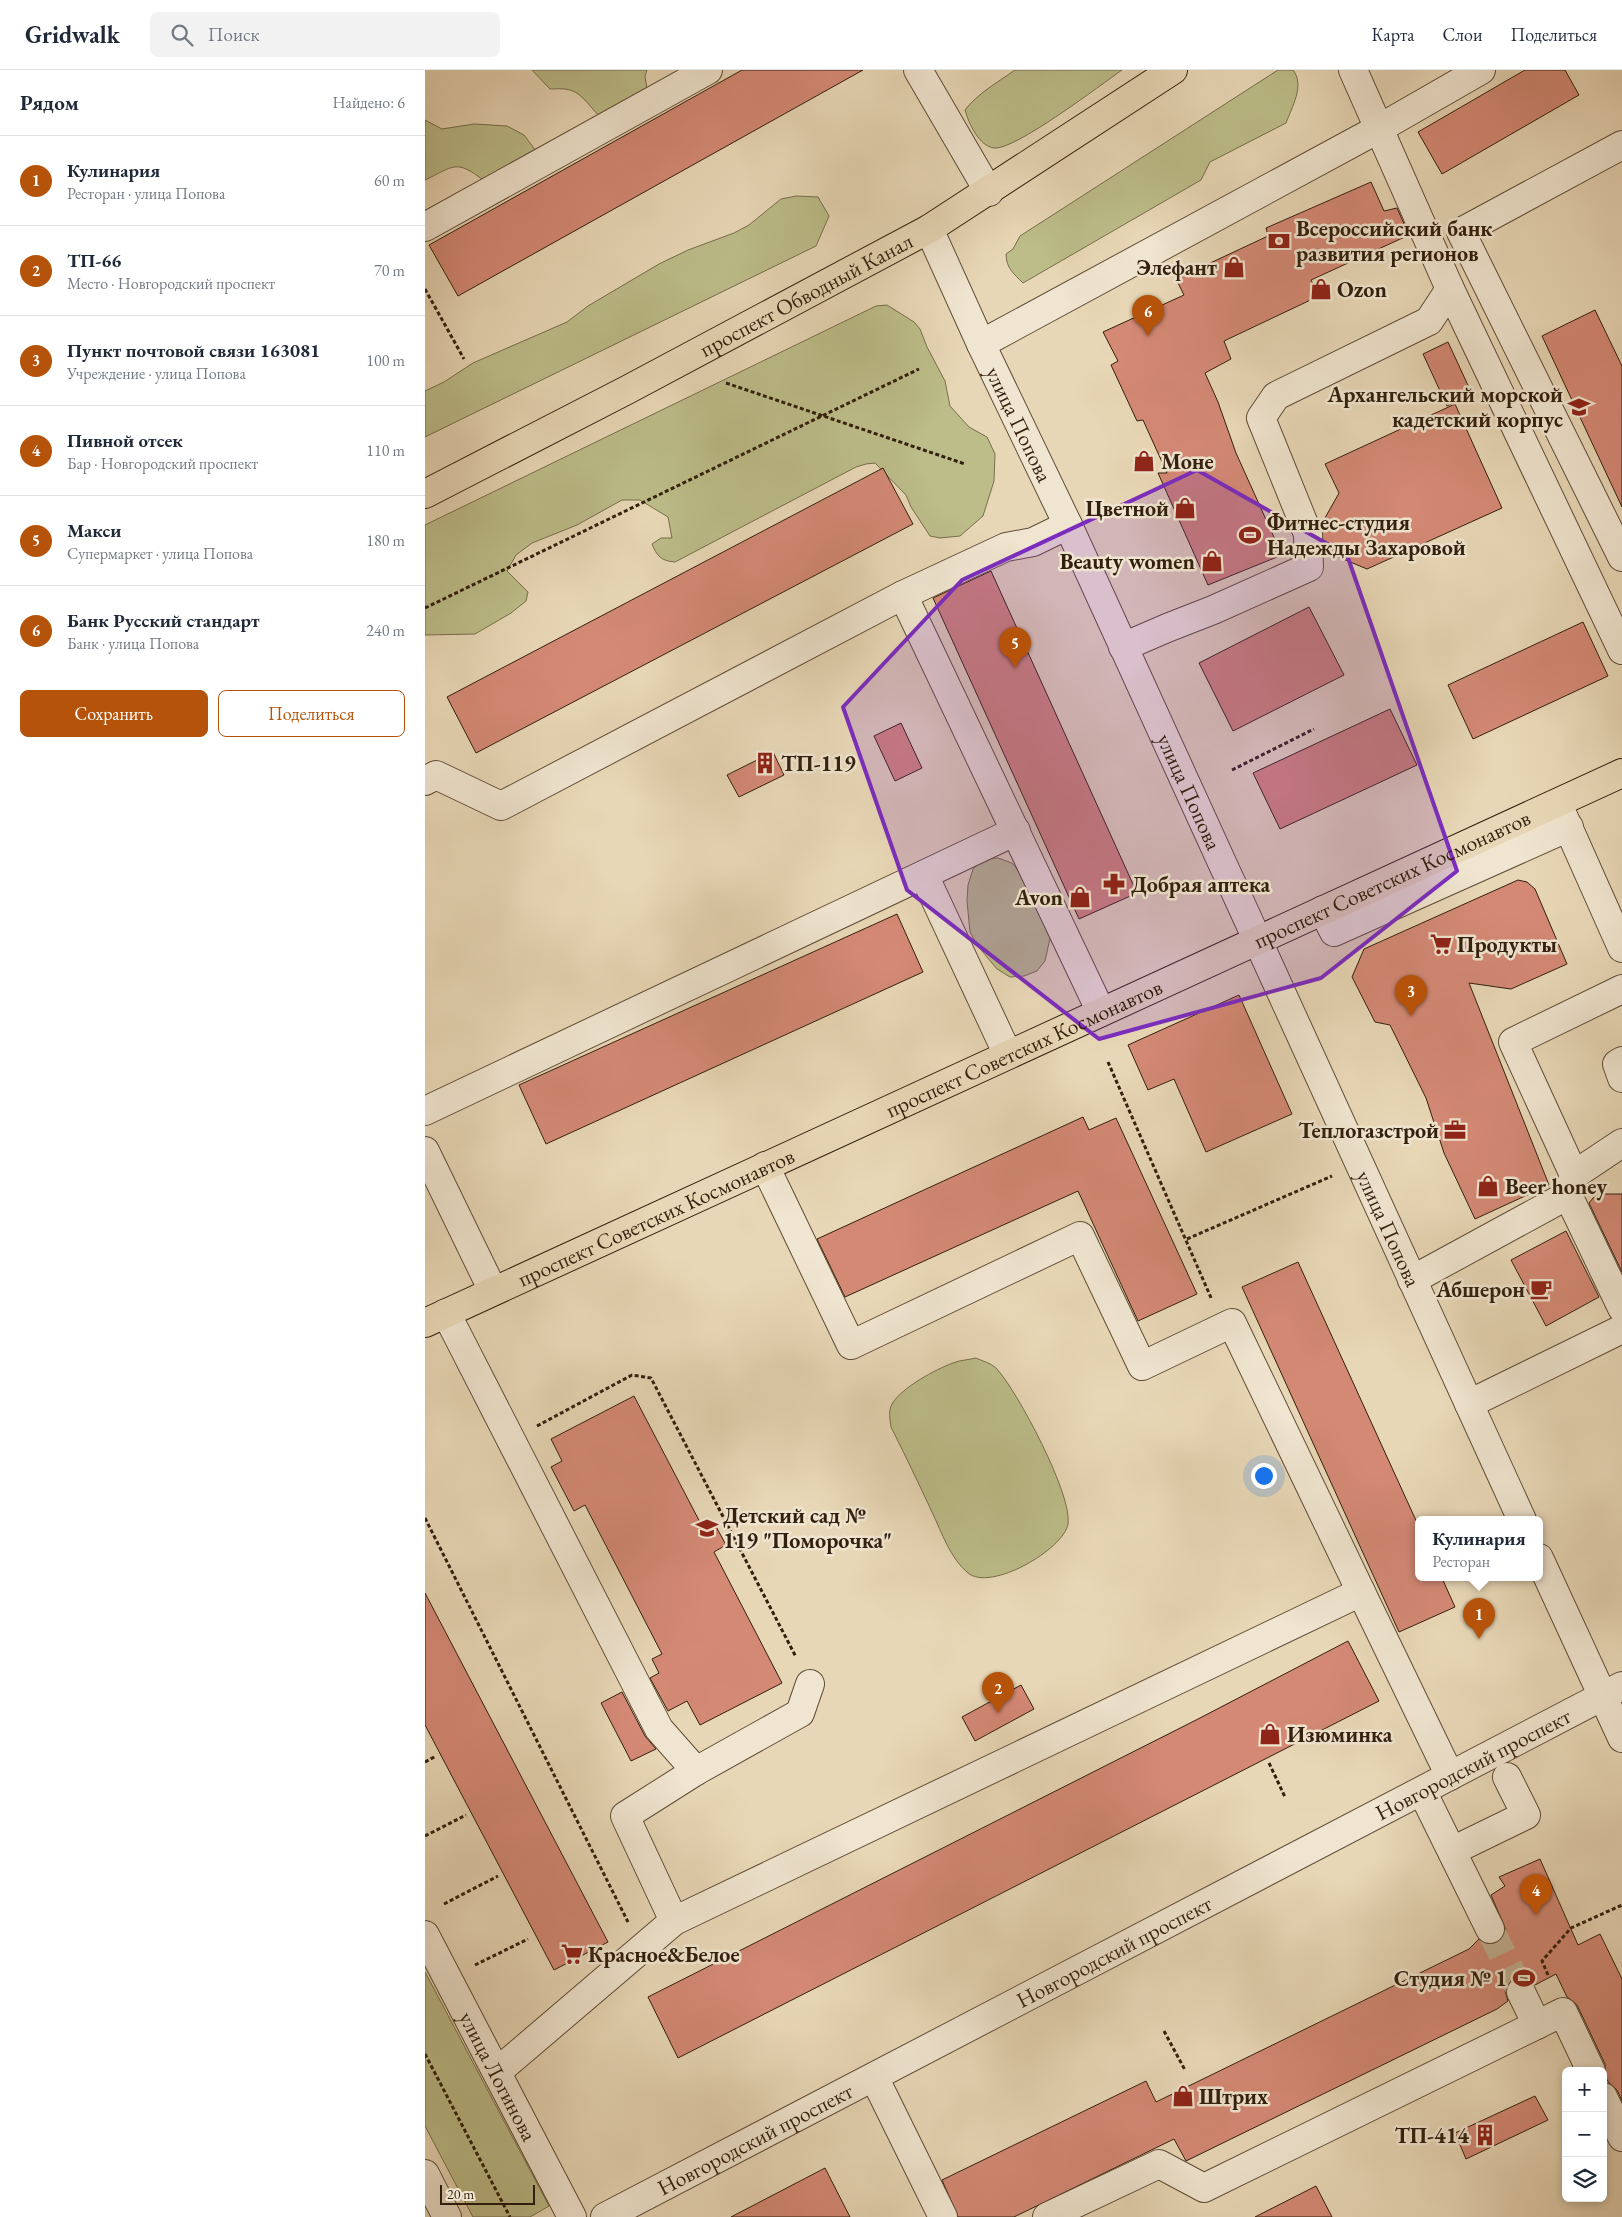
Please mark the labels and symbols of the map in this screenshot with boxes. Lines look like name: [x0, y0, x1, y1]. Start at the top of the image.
place label: Всероссийский банк развития регионов: [1296, 214, 1493, 268]
street label: проспект Обводный Канал: [694, 226, 918, 363]
bank icon: Всероссийский банк развития регионов: [1266, 228, 1292, 254]
place label: Элефант: [1136, 253, 1217, 282]
shop icon: Элефант: [1221, 254, 1247, 280]
place label: Ozon: [1337, 275, 1387, 304]
shop icon: Ozon: [1308, 276, 1334, 302]
pin: 6: [1132, 295, 1164, 336]
street label: улица Попова: [979, 361, 1060, 487]
place label: Архангельский морской кадетский корпус: [1326, 380, 1563, 434]
school or university icon: Архангельский морской кадетский корпус: [1566, 394, 1592, 420]
place label: Моне: [1161, 447, 1214, 476]
shop icon: Моне: [1131, 448, 1157, 474]
place label: Цветной: [1085, 494, 1169, 523]
shop icon: Цветной: [1172, 495, 1198, 521]
place label: Фитнес-студия Надежды Захаровой: [1267, 508, 1466, 562]
sports icon: Фитнес-студия Надежды Захаровой: [1237, 522, 1263, 548]
place label: Beauty women: [1060, 547, 1196, 576]
shop icon: Beauty women: [1199, 548, 1225, 574]
pin: 5: [999, 627, 1031, 668]
street label: улица Попова: [1150, 729, 1229, 855]
place label: ТП-119: [781, 749, 856, 778]
building icon: ТП-119: [752, 750, 778, 776]
street label: проспект Советских Космонавтов: [1249, 803, 1535, 955]
place label: Добрая аптека: [1131, 870, 1271, 899]
pharmacy icon: Добрая аптека: [1101, 871, 1127, 897]
place label: Avon: [1014, 883, 1064, 912]
shop icon: Avon: [1067, 884, 1093, 910]
place label: Продукты: [1457, 930, 1557, 959]
supermarket icon: Продукты: [1428, 931, 1454, 957]
street label: проспект Советских Космонавтов: [881, 972, 1167, 1124]
pin: 3: [1395, 975, 1427, 1016]
place label: Теплогазстрой: [1298, 1116, 1439, 1145]
office icon: Теплогазстрой: [1442, 1117, 1468, 1143]
street label: проспект Советских Космонавтов: [513, 1141, 799, 1293]
street label: улица Попова: [1350, 1165, 1428, 1291]
place label: Beer honey: [1505, 1172, 1607, 1201]
shop icon: Beer honey: [1475, 1173, 1501, 1199]
place label: Абшерон: [1435, 1275, 1525, 1304]
cafe icon: Абшерон: [1528, 1276, 1554, 1302]
your location: [1251, 1463, 1277, 1489]
place label: Детский сад № 119 "Поморочка": [723, 1501, 892, 1555]
school or university icon: Детский сад № 119 "Поморочка": [694, 1515, 720, 1541]
pin: 1: [1463, 1598, 1495, 1639]
pin: 2: [982, 1672, 1014, 1713]
street label: Новгородский проспект: [1370, 1701, 1576, 1827]
place label: Изюминка: [1287, 1720, 1393, 1749]
shop icon: Изюминка: [1257, 1721, 1283, 1747]
pin: 4: [1520, 1874, 1552, 1915]
street label: Новгородский проспект: [1011, 1888, 1217, 2014]
place label: Красное&Белое: [588, 1940, 740, 1969]
supermarket icon: Красное&Белое: [559, 1941, 585, 1967]
place label: Студия № 1: [1394, 1964, 1507, 1993]
sports icon: Студия № 1: [1511, 1965, 1537, 1991]
street label: улица Логинова: [453, 2006, 544, 2146]
street label: Новгородский проспект: [652, 2076, 858, 2202]
place label: Штрих: [1199, 2082, 1268, 2111]
shop icon: Штрих: [1170, 2083, 1196, 2109]
place label: ТП-414: [1394, 2121, 1469, 2150]
building icon: ТП-414: [1472, 2122, 1498, 2148]
scale bar: [440, 2182, 535, 2205]

